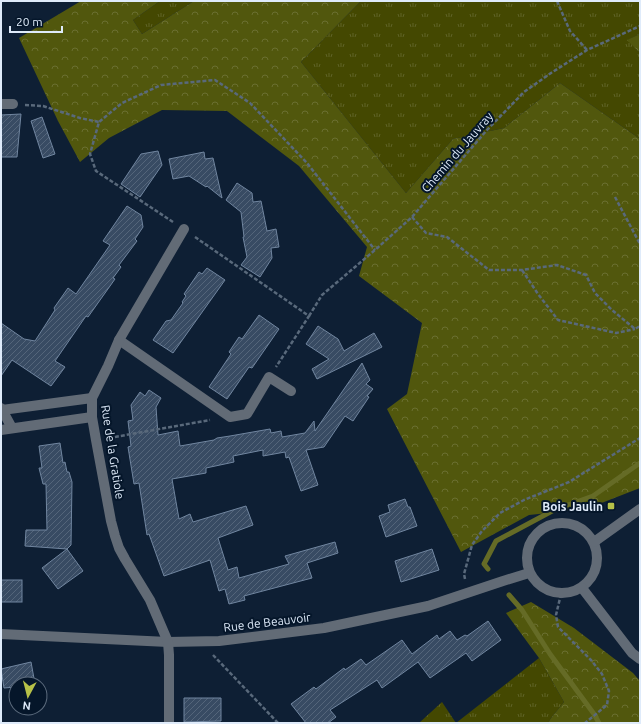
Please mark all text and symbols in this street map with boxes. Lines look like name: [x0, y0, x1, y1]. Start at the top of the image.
scale bar: [10, 8, 62, 34]
text: 20 m: [16, 15, 43, 28]
street label: Chemin du Jauvray: [419, 109, 495, 195]
street label: Rue de la Gratiole: [99, 404, 127, 500]
place label: Bois Jaulin: [542, 500, 603, 513]
marker: Bois Jaulin: [606, 501, 616, 511]
street label: Rue de Beauvoir: [223, 610, 312, 634]
north arrow: [8, 676, 48, 716]
text: N: [22, 699, 32, 712]

